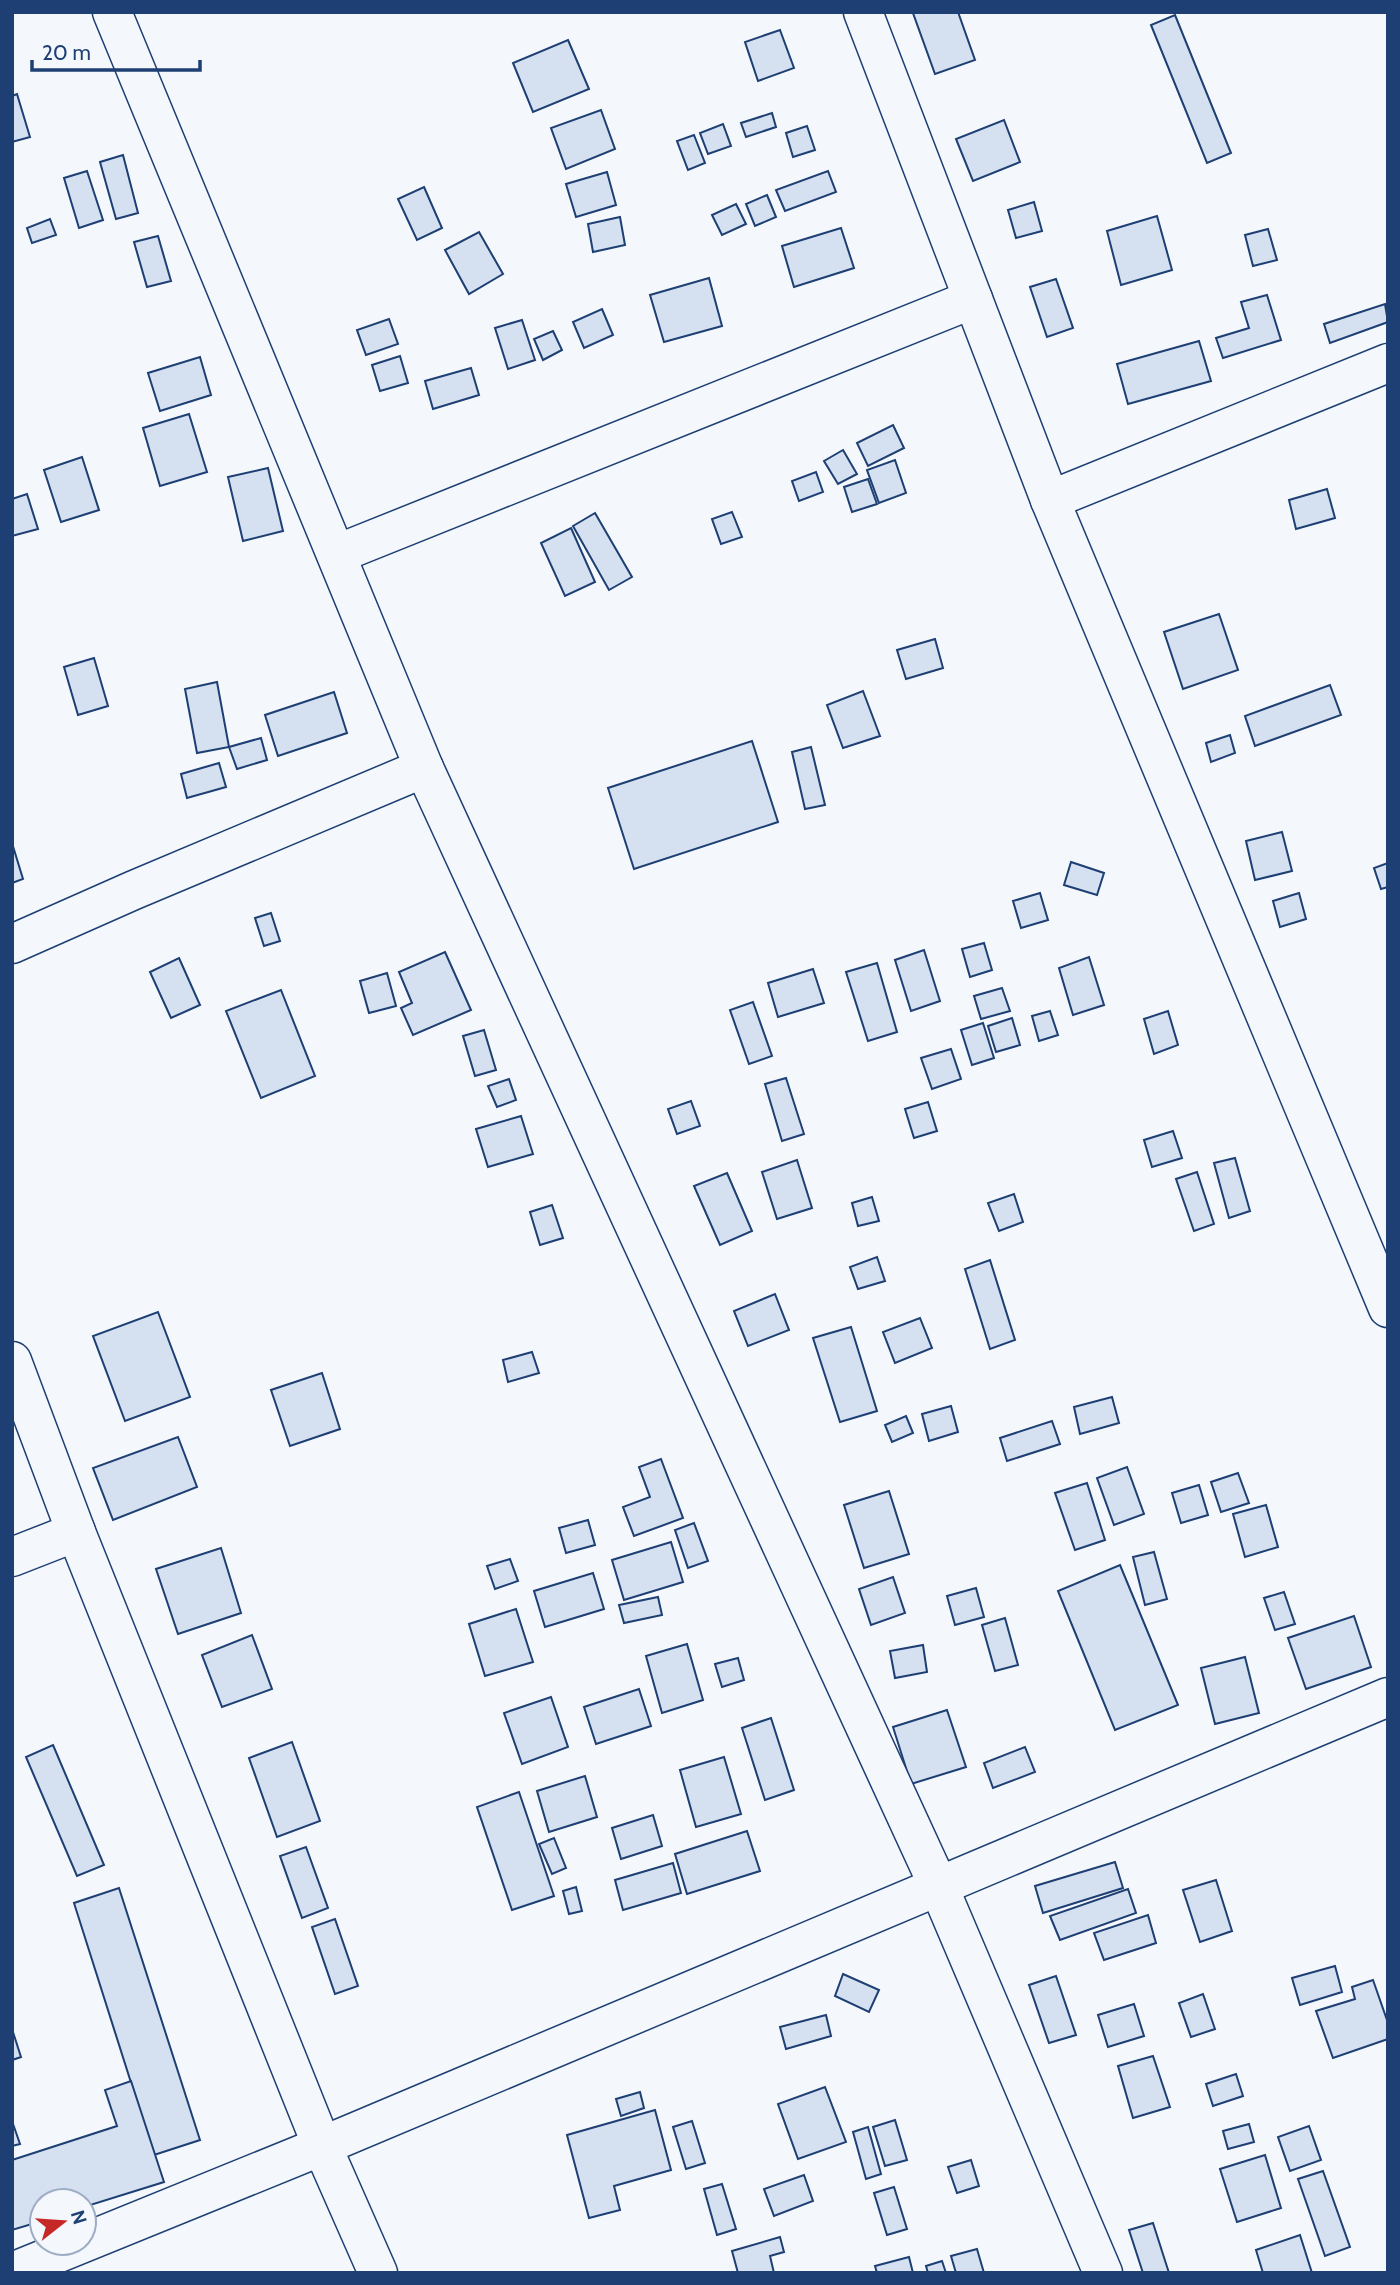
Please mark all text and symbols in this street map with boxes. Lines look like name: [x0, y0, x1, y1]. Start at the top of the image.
scale bar: [32, 28, 200, 72]
text: 20 m: [42, 40, 91, 65]
north arrow: [28, 2187, 98, 2257]
text: N: [66, 2207, 92, 2227]

